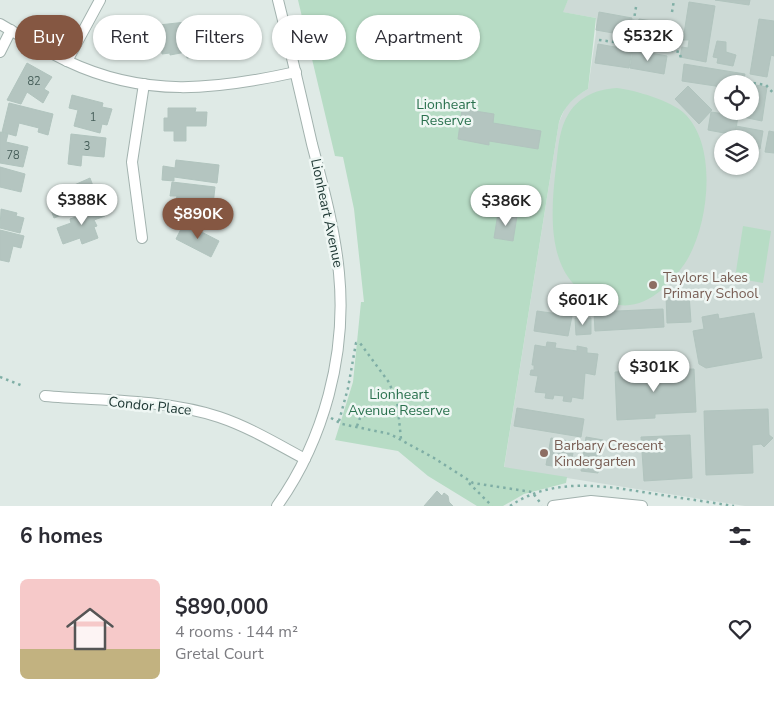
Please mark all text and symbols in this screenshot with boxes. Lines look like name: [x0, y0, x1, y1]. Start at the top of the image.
chip: Buy: [15, 15, 83, 60]
chip: Rent: [93, 15, 166, 60]
chip: Filters: [176, 15, 262, 60]
chip: New: [272, 15, 346, 60]
chip: Apartment: [356, 15, 480, 60]
pin: $532K: [613, 20, 683, 62]
text: $532K: [623, 25, 673, 47]
house number: 82: [27, 74, 41, 89]
map controls: [714, 75, 759, 175]
button: locate: [714, 75, 759, 120]
park label: Lionheart Reserve: [416, 95, 476, 130]
house number: 1: [90, 110, 96, 125]
button: layers: [714, 130, 759, 175]
house number: 3: [84, 139, 90, 154]
house number: 78: [6, 148, 20, 163]
street label: Lionheart Avenue: [306, 157, 348, 269]
pin: $388K: [47, 184, 117, 226]
pin: $386K: [471, 184, 541, 227]
text: $388K: [57, 189, 107, 211]
text: $386K: [481, 190, 531, 212]
pin: $890K: [163, 198, 233, 240]
text: $890K: [173, 203, 223, 225]
place label: Taylors Lakes Primary School: [663, 268, 759, 303]
marker: Taylors Lakes Primary School: [647, 279, 659, 291]
pin: $601K: [548, 284, 618, 326]
text: $601K: [558, 289, 608, 311]
pin: $301K: [619, 350, 689, 393]
text: $301K: [629, 356, 679, 378]
park label: Lionheart Avenue Reserve: [348, 385, 450, 420]
street label: Condor Place: [108, 392, 192, 420]
place label: Barbary Crescent Kindergarten: [554, 436, 663, 471]
marker: Barbary Crescent Kindergarten: [538, 447, 550, 459]
text: 6 homes: [20, 522, 103, 550]
icon: filters: [726, 522, 754, 550]
text: $890,000: [175, 593, 268, 621]
icon: home: [60, 599, 120, 659]
icon: heart: [726, 615, 754, 643]
text: 4 rooms · 144 m²: [175, 621, 298, 643]
text: Gretal Court: [175, 643, 264, 665]

